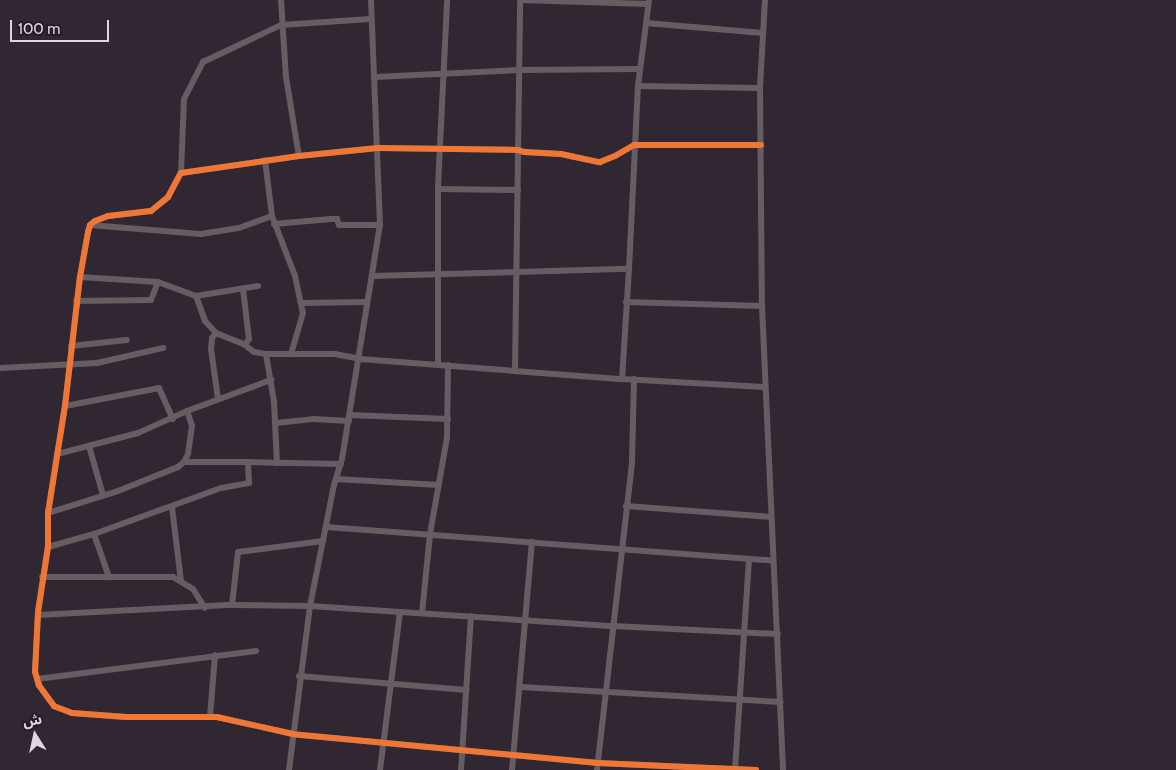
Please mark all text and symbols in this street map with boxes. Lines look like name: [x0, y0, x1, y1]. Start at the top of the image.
scale bar: [12, 10, 111, 42]
text: 100 m: [18, 20, 60, 38]
north arrow: [10, 710, 60, 760]
text: ش: [21, 710, 43, 731]

